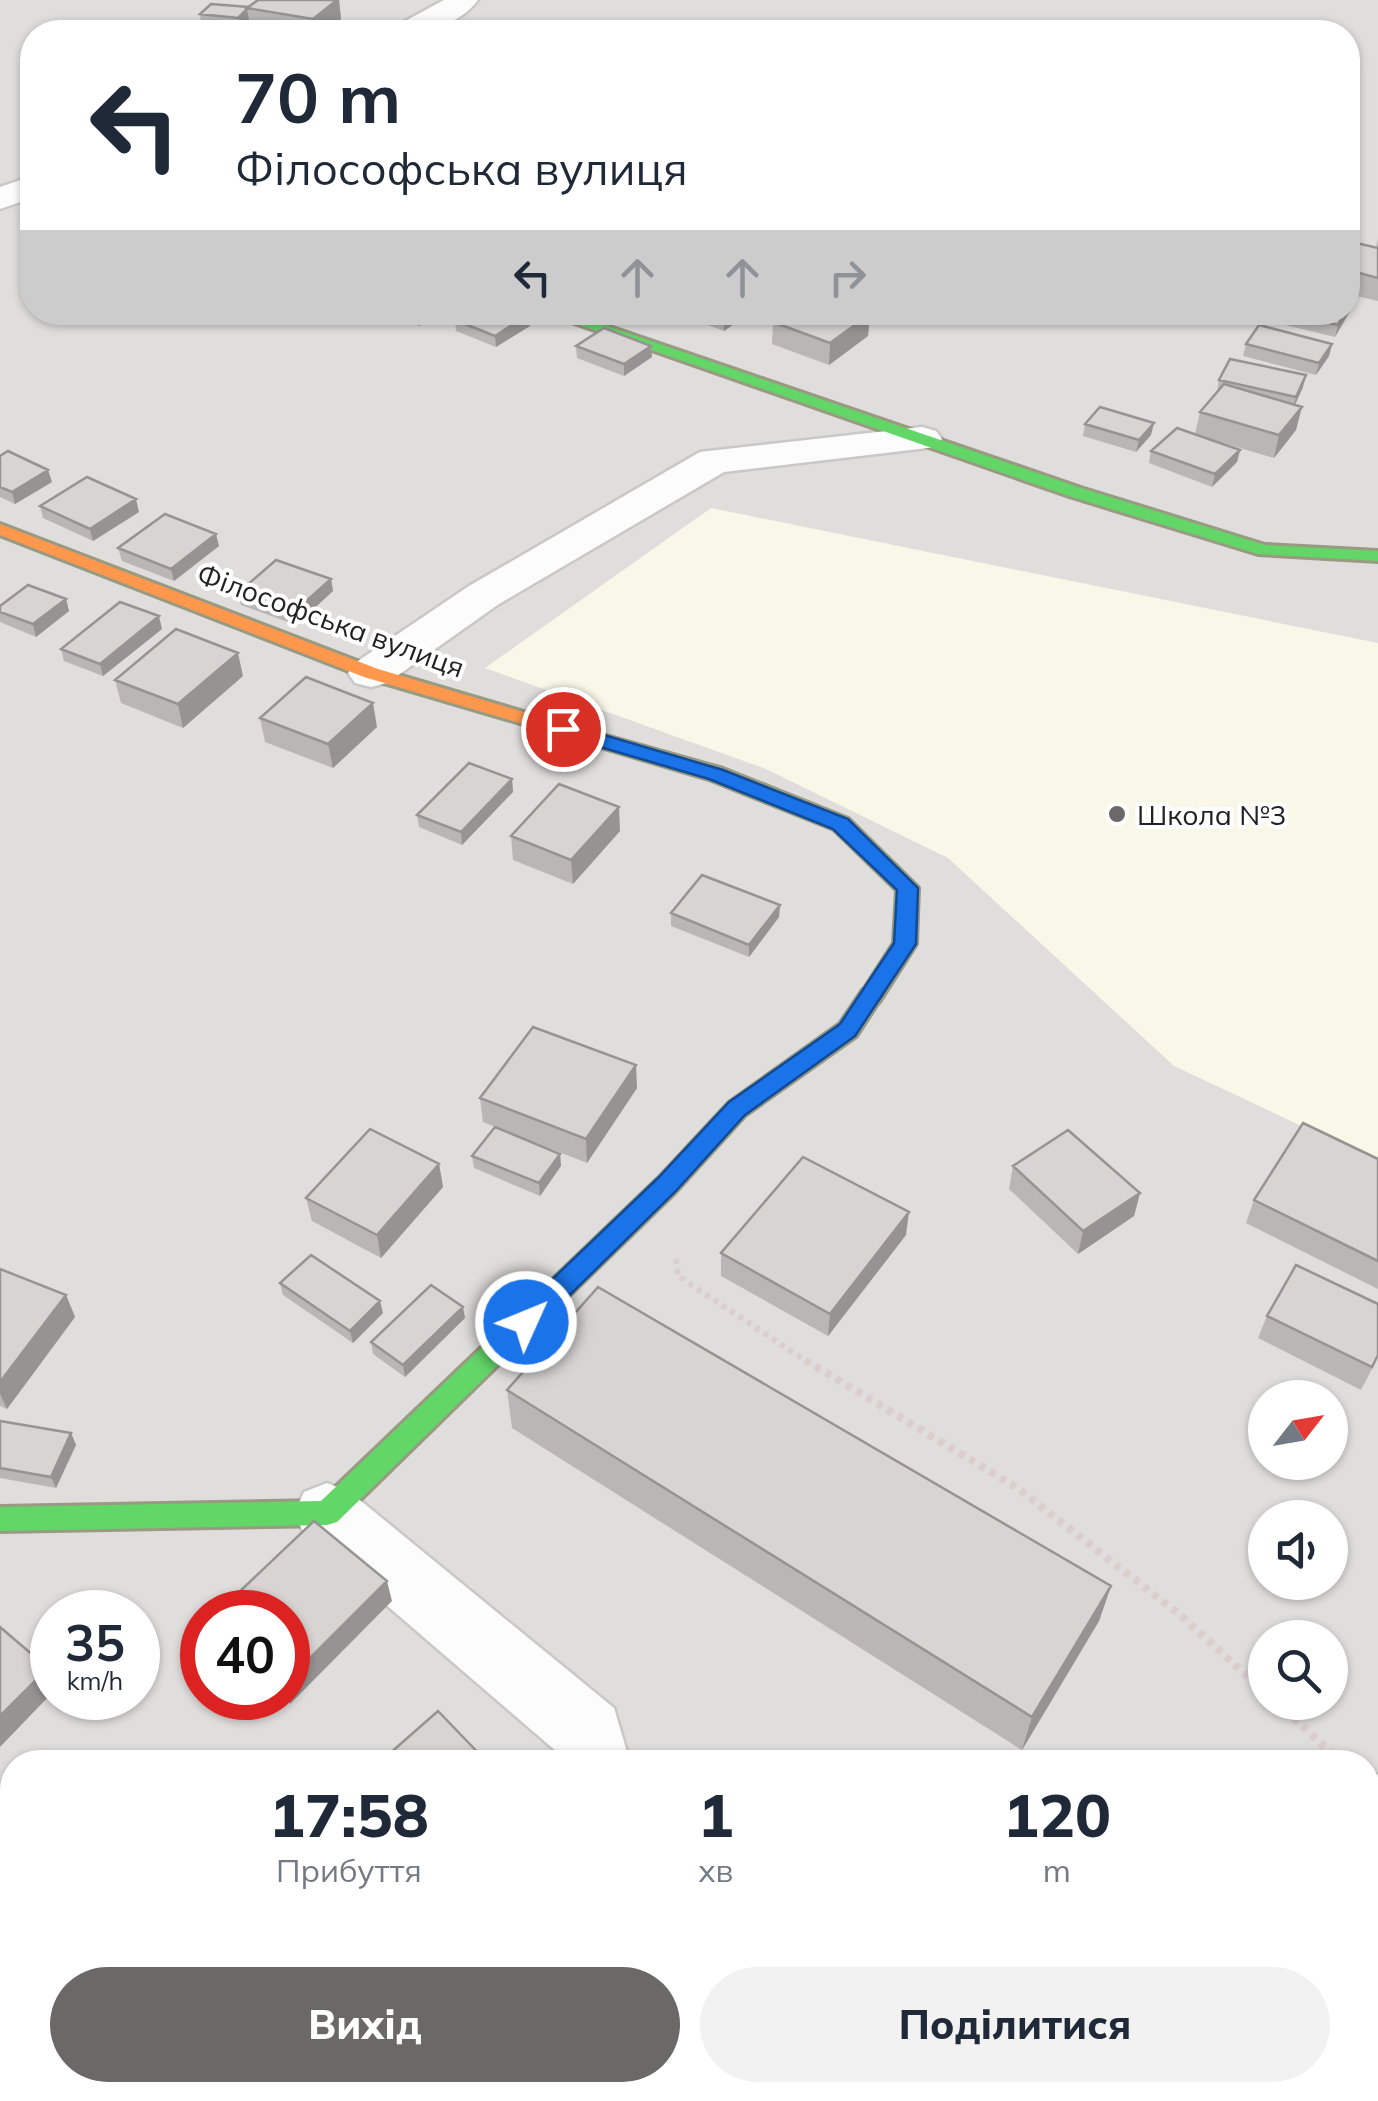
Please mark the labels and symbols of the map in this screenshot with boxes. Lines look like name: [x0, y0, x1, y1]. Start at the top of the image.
street label: Філософська вулиця: [193, 555, 469, 685]
pin: [521, 687, 606, 772]
place label: Школа №3: [1137, 797, 1286, 832]
marker: Школа №3: [1106, 803, 1128, 825]
position arrow: [474, 1270, 578, 1374]
north arrow: [1248, 1380, 1348, 1480]
speed limit sign: 40: [180, 1590, 310, 1720]

